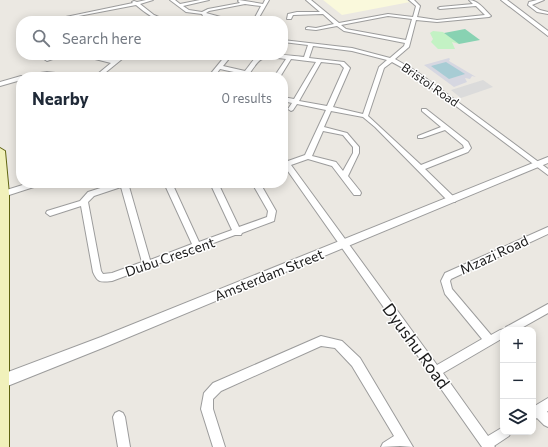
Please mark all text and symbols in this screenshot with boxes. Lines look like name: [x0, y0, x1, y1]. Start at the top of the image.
search box: [16, 16, 288, 60]
icon: search: [30, 27, 52, 49]
text: Search here: [62, 29, 141, 47]
street label: Bristol Road: [399, 59, 462, 109]
text: Nearby: [32, 88, 89, 109]
text: 0 results: [221, 90, 272, 106]
street label: Mzazi Road: [457, 231, 531, 278]
street label: Dubu Crescent: [123, 233, 217, 280]
street label: Amsterdam Street: [212, 245, 326, 304]
street label: Dyushu Road: [378, 299, 455, 393]
map controls: [500, 327, 536, 435]
button: +: [500, 327, 536, 363]
button: −: [500, 363, 536, 399]
button: layers: [500, 399, 536, 435]

